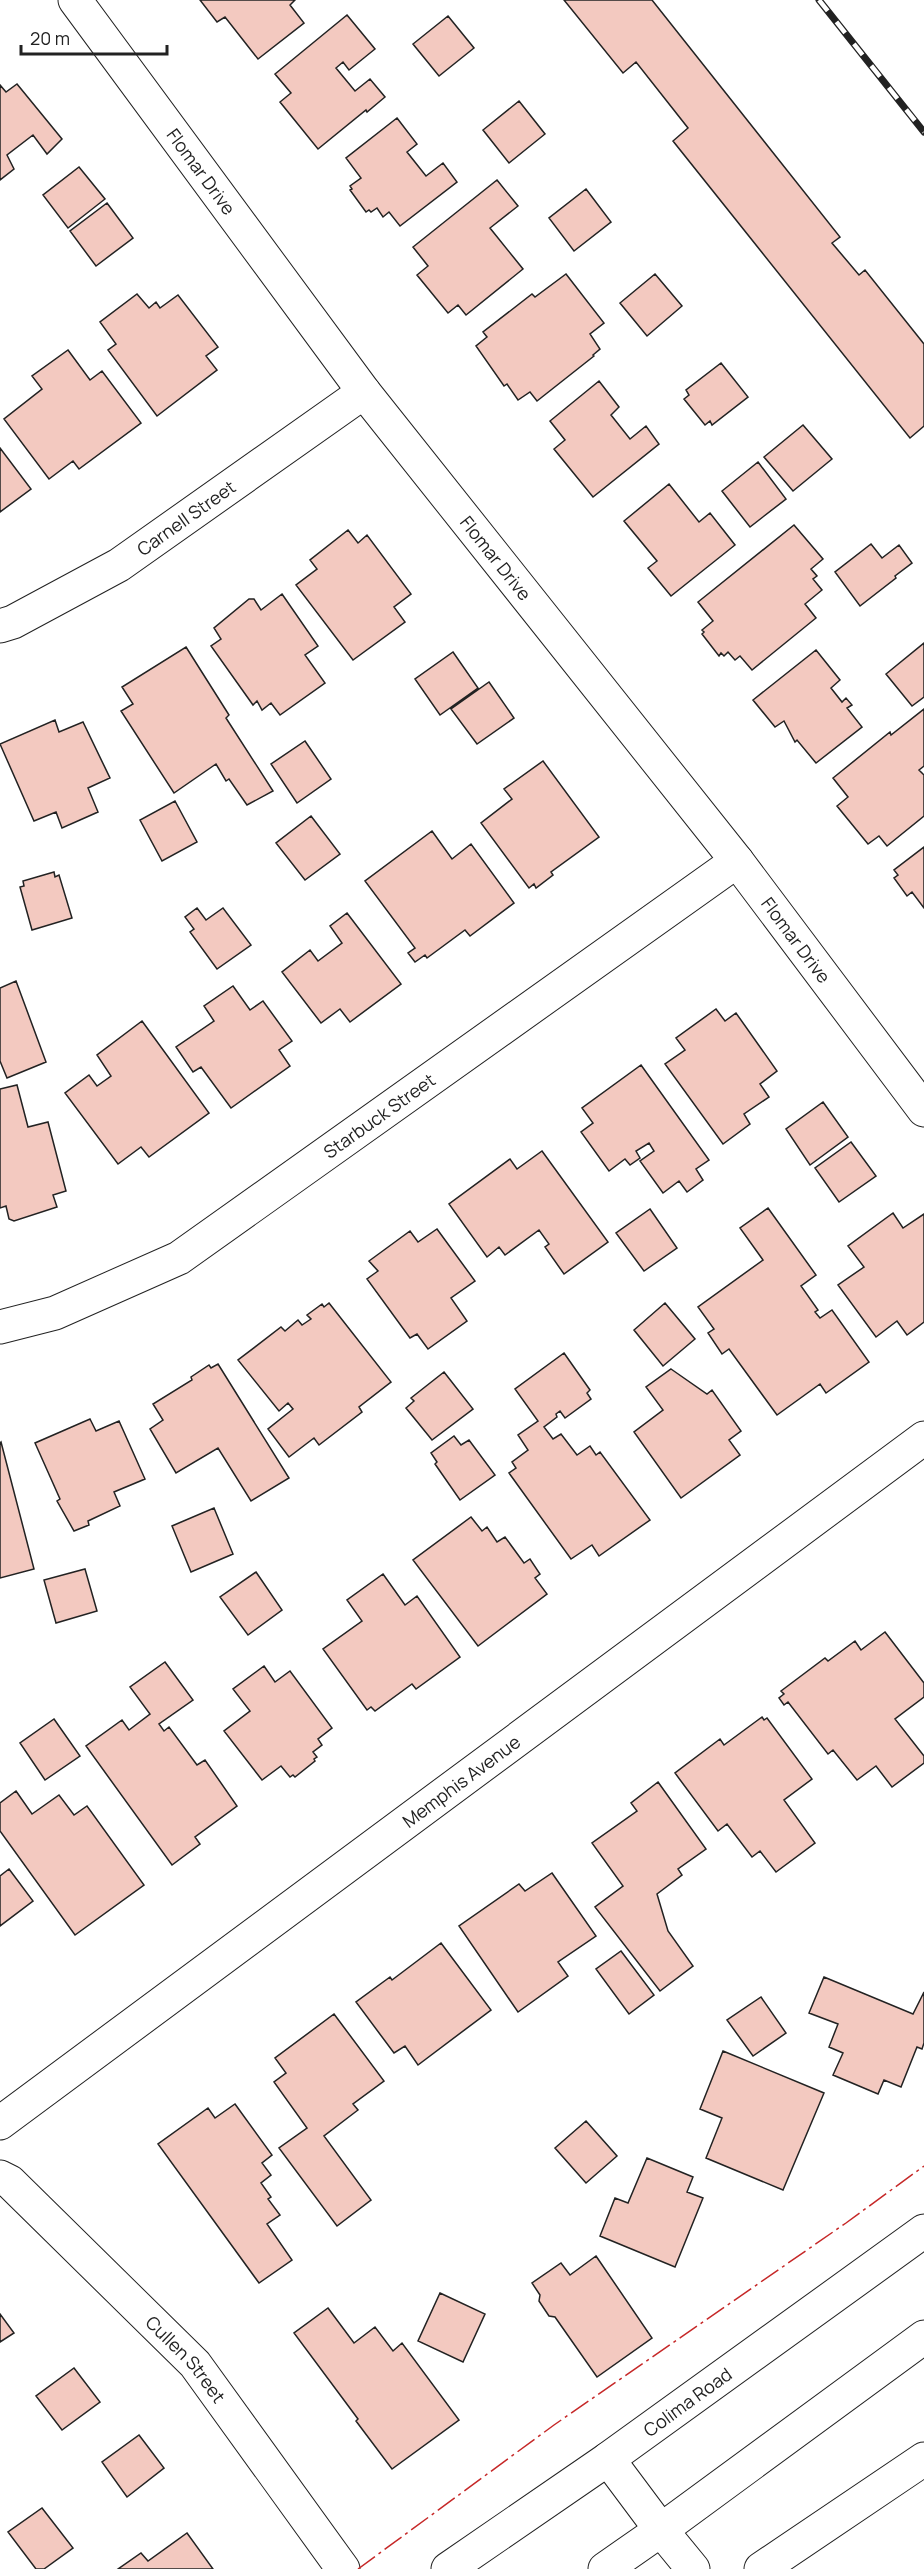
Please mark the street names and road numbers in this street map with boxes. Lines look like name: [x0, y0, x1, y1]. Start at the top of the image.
street label: Flomar Drive: [162, 123, 241, 219]
street label: Carnell Street: [132, 475, 240, 561]
street label: Flomar Drive: [455, 511, 537, 605]
street label: Flomar Drive: [756, 892, 836, 988]
street label: Starbuck Street: [319, 1068, 440, 1164]
street label: Memphis Avenue: [397, 1730, 525, 1833]
street label: Cullen Street: [141, 2310, 231, 2408]
street label: Colima Road: [638, 2362, 736, 2442]

